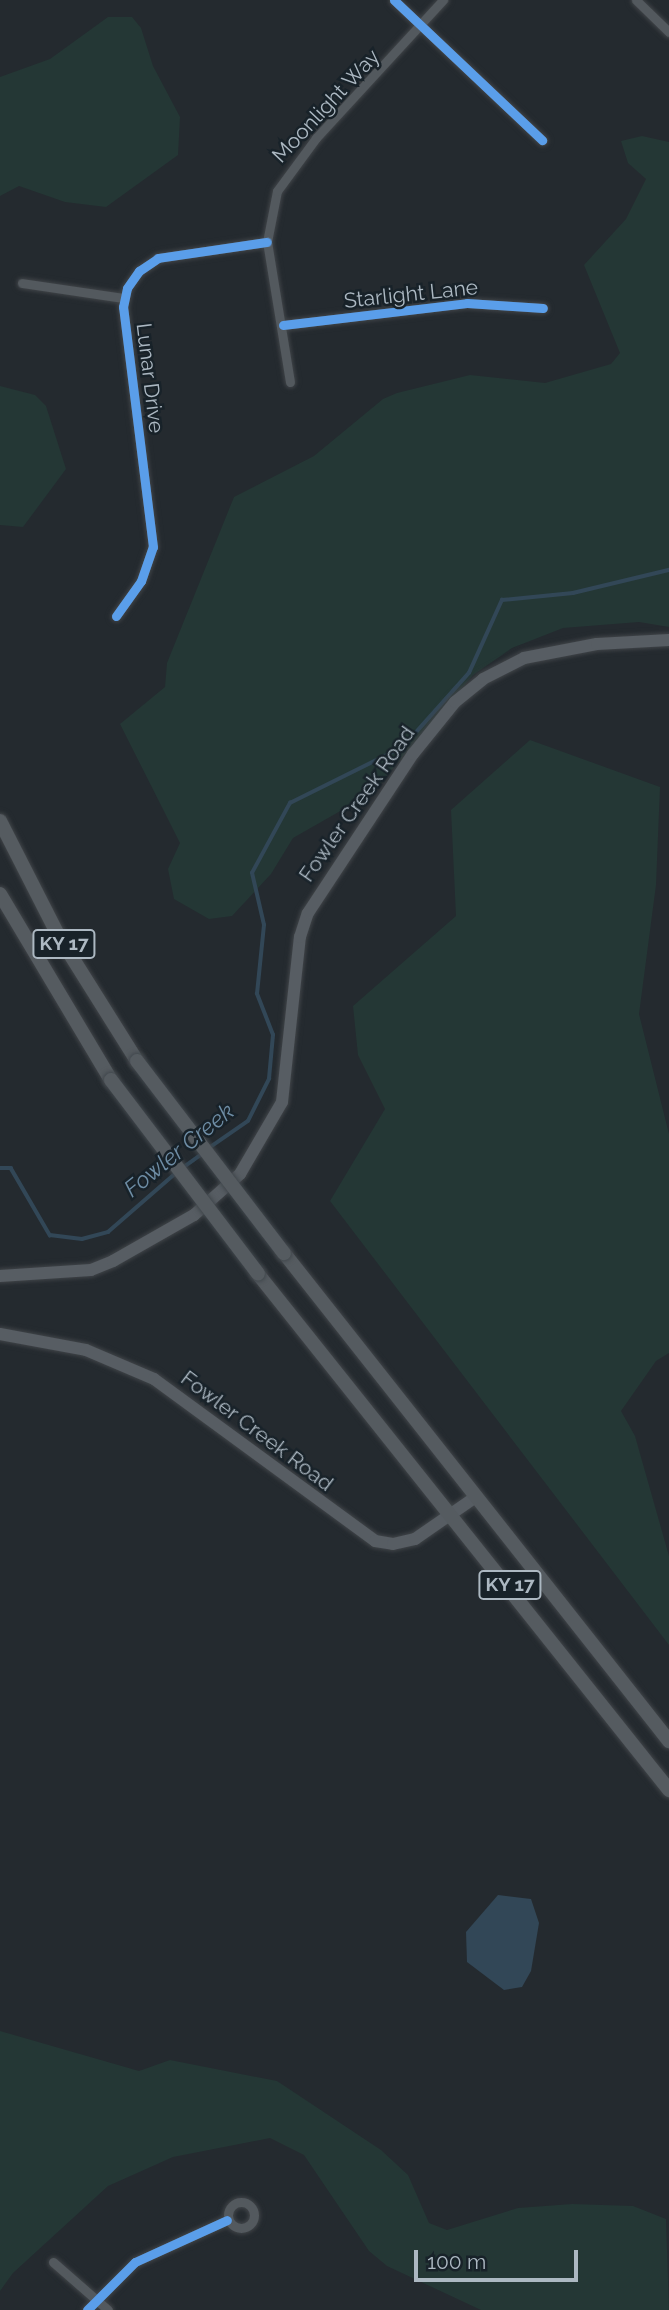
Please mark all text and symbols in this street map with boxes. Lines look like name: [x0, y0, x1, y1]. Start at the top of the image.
street label: Moonlight Way: [267, 44, 385, 168]
street label: Starlight Lane: [343, 274, 479, 314]
street label: Lunar Drive: [131, 321, 169, 435]
street label: Fowler Creek Road: [294, 721, 420, 887]
road number: KY 17: [31, 928, 97, 960]
water label: Fowler Creek: [118, 1097, 240, 1203]
street label: Fowler Creek Road: [176, 1365, 338, 1497]
road number: KY 17: [477, 1569, 543, 1600]
scale bar: [417, 2236, 582, 2280]
text: 100 m: [427, 2249, 486, 2274]

